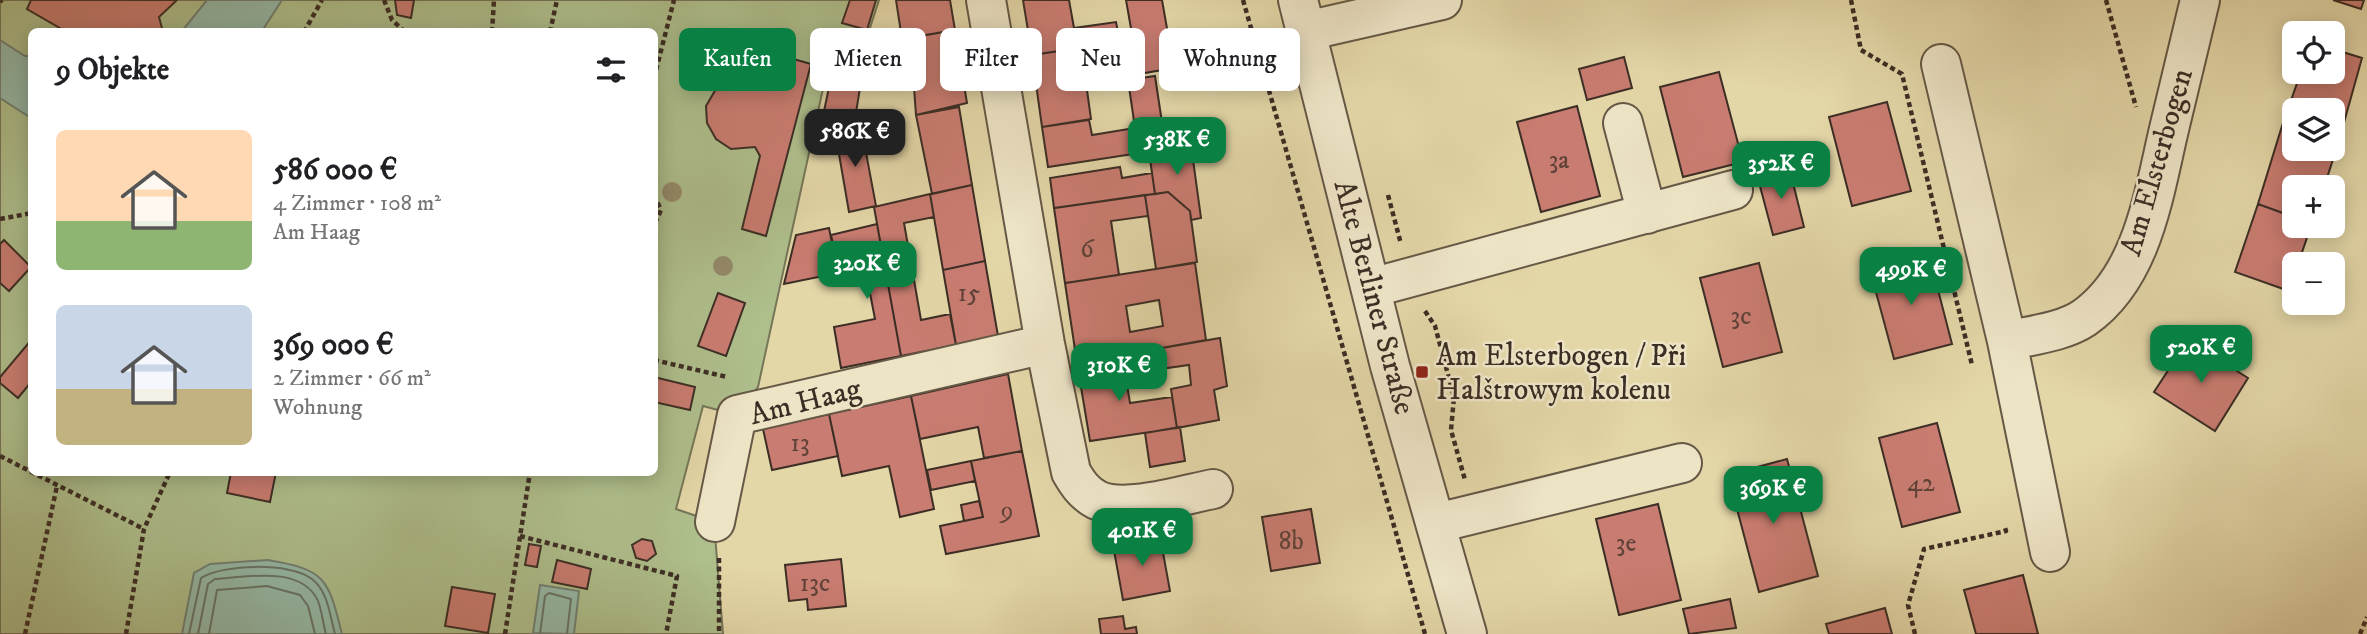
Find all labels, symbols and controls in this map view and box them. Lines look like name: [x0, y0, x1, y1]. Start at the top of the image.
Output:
map controls: [2282, 21, 2345, 315]
button: locate: [2282, 21, 2345, 84]
chip: Kaufen: [679, 28, 796, 91]
chip: Mieten: [810, 28, 926, 91]
chip: Filter: [940, 28, 1042, 91]
chip: Neu: [1056, 28, 1145, 91]
chip: Wohnung: [1159, 28, 1300, 91]
icon: filters: [592, 51, 630, 89]
text: 9 Objekte: [56, 52, 169, 89]
street label: Am Elsterbogen: [2113, 64, 2202, 260]
button: layers: [2282, 98, 2345, 161]
pin: 586K €: [798, 110, 912, 169]
text: 586K €: [820, 117, 890, 146]
pin: 538K €: [1120, 118, 1234, 177]
text: 538K €: [1144, 125, 1210, 154]
pin: 352K €: [1724, 142, 1838, 201]
house number: 3a: [1549, 144, 1569, 177]
text: 352K €: [1748, 149, 1814, 178]
text: 586 000 €: [273, 152, 397, 189]
icon: home: [112, 158, 196, 242]
button: +: [2282, 175, 2345, 238]
street label: Alte Berliner Straße: [1324, 176, 1423, 419]
text: 4 Zimmer · 108 m²: [273, 189, 441, 218]
text: Am Haag: [273, 218, 360, 247]
house number: 6: [1080, 233, 1095, 266]
pin: 320K €: [810, 242, 924, 301]
pin: 499K €: [1854, 247, 1968, 307]
text: 320K €: [834, 249, 900, 278]
button: −: [2282, 252, 2345, 315]
text: 499K €: [1876, 255, 1946, 284]
house number: 15: [958, 277, 980, 310]
house number: 3c: [1731, 300, 1751, 333]
pin: 520K €: [2144, 326, 2258, 385]
text: 369 000 €: [273, 327, 394, 364]
icon: home: [112, 333, 196, 417]
text: 520K €: [2166, 333, 2236, 362]
place label: Am Elsterbogen / Při Halštrowym kolenu: [1436, 338, 1686, 409]
pin: 310K €: [1062, 344, 1176, 403]
text: 310K €: [1087, 351, 1151, 380]
text: 2 Zimmer · 66 m²: [273, 364, 431, 393]
marker: Am Elsterbogen / Při Halštrowym kolenu: [1414, 364, 1430, 380]
street label: Am Haag: [746, 371, 865, 434]
text: Wohnung: [273, 393, 362, 422]
house number: 13: [790, 427, 810, 460]
pin: 369K €: [1716, 466, 1830, 526]
house number: 42: [1907, 467, 1935, 500]
text: 369K €: [1740, 474, 1806, 503]
house number: 9: [999, 494, 1013, 527]
pin: 401K €: [1085, 508, 1199, 568]
text: 401K €: [1108, 516, 1176, 545]
house number: 8b: [1278, 525, 1304, 558]
house number: 3e: [1616, 527, 1636, 560]
house number: 13c: [800, 567, 830, 600]

